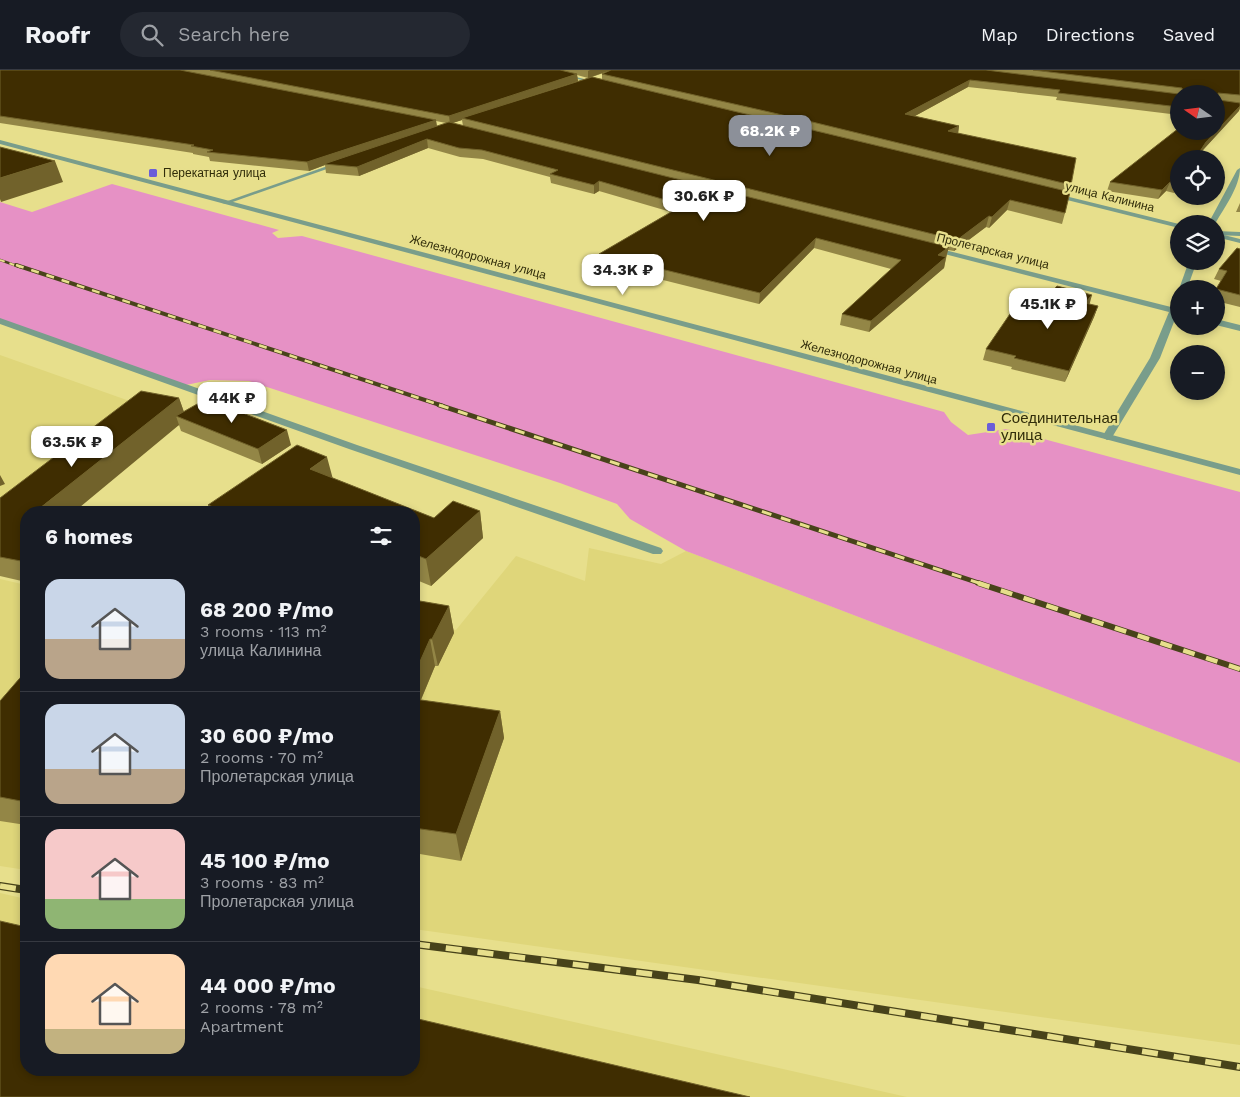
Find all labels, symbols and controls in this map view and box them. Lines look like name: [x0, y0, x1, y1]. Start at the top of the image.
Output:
search box: [120, 12, 470, 57]
text: Roofr: [25, 21, 90, 49]
icon: search: [138, 21, 166, 49]
text: Search here: [178, 23, 290, 46]
text: Map: [981, 24, 1018, 45]
text: Directions: [1046, 24, 1135, 45]
text: Saved: [1163, 24, 1215, 45]
north arrow: [1170, 85, 1225, 140]
map controls: [1170, 85, 1225, 400]
pin: 68.2K ₽: [724, 114, 816, 157]
text: 68.2K ₽: [740, 121, 800, 140]
button: locate: [1170, 150, 1225, 205]
place label: Перекатная улица: [163, 166, 266, 180]
marker: Перекатная улица: [147, 167, 159, 179]
street label: улица Калинина: [1064, 179, 1156, 215]
pin: 30.6K ₽: [658, 180, 750, 222]
text: 30.6K ₽: [674, 186, 734, 205]
button: layers: [1170, 215, 1225, 270]
street label: Пролетарская улица: [935, 230, 1051, 272]
street label: Железнодорожная улица: [408, 232, 548, 282]
pin: 34.3K ₽: [577, 254, 669, 296]
text: 34.3K ₽: [593, 260, 653, 279]
button: +: [1170, 280, 1225, 335]
pin: 45.1K ₽: [1002, 288, 1094, 330]
text: 45.1K ₽: [1020, 294, 1076, 313]
street label: Железнодорожная улица: [799, 337, 939, 387]
button: −: [1170, 345, 1225, 400]
pin: 44K ₽: [197, 382, 267, 424]
text: 44K ₽: [208, 388, 256, 407]
place label: Соединительная улица: [1001, 409, 1118, 444]
marker: Соединительная улица: [985, 421, 997, 433]
pin: 63.5K ₽: [26, 426, 118, 468]
text: 63.5K ₽: [42, 432, 102, 451]
icon: filters: [367, 522, 395, 550]
text: 6 homes: [45, 524, 133, 549]
text: 68 200 ₽/mo: [200, 597, 334, 622]
icon: home: [85, 599, 145, 659]
text: 3 rooms · 113 m²: [200, 622, 327, 641]
text: улица Калинина: [200, 641, 321, 660]
text: 30 600 ₽/mo: [200, 723, 334, 748]
icon: home: [85, 724, 145, 784]
text: 2 rooms · 70 m²: [200, 748, 323, 767]
text: Пролетарская улица: [200, 767, 354, 786]
text: 45 100 ₽/mo: [200, 848, 330, 873]
icon: home: [85, 849, 145, 909]
text: 3 rooms · 83 m²: [200, 873, 324, 892]
text: Пролетарская улица: [200, 892, 354, 911]
text: 44 000 ₽/mo: [200, 973, 336, 998]
icon: home: [85, 974, 145, 1034]
text: 2 rooms · 78 m²: [200, 998, 323, 1017]
text: Apartment: [200, 1017, 283, 1036]

